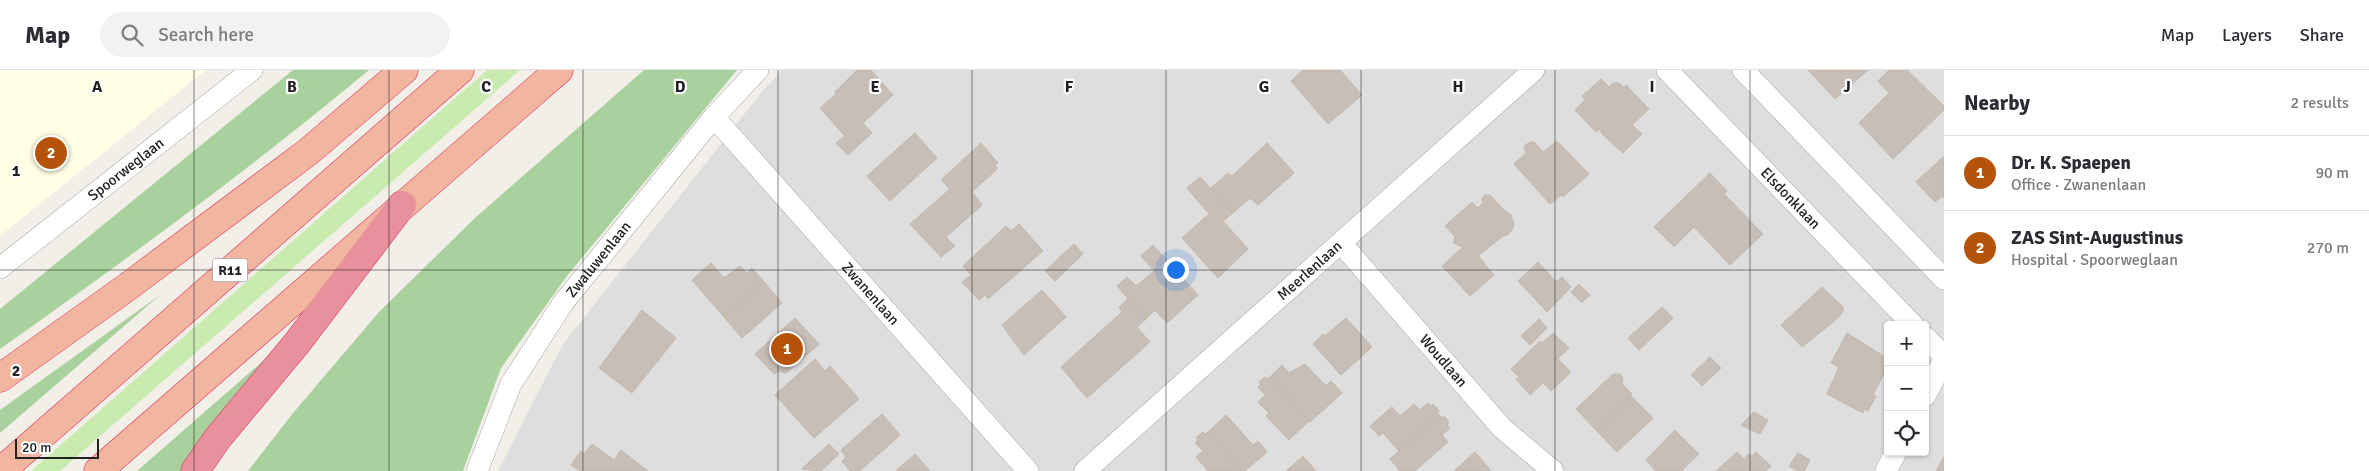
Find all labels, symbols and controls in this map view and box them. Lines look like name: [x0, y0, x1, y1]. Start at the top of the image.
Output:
search box: [100, 12, 450, 57]
text: Map: [25, 20, 70, 50]
icon: search: [118, 21, 146, 49]
text: Search here: [158, 23, 254, 47]
text: Map: [2161, 24, 2194, 46]
text: Layers: [2222, 24, 2272, 46]
text: Share: [2300, 24, 2344, 46]
text: A: [92, 77, 103, 97]
text: B: [287, 77, 297, 97]
text: C: [481, 77, 491, 97]
text: D: [675, 77, 686, 97]
text: E: [870, 77, 880, 97]
text: F: [1065, 77, 1074, 97]
text: G: [1259, 77, 1269, 97]
text: H: [1453, 77, 1463, 97]
text: I: [1649, 77, 1655, 97]
text: J: [1843, 77, 1851, 97]
text: Nearby: [1964, 90, 2030, 116]
text: 2 results: [2290, 93, 2349, 113]
pin: 2: [35, 134, 67, 172]
street label: Spoorweglaan: [84, 134, 167, 205]
text: Dr. K. Spaepen: [2011, 151, 2131, 175]
text: 1: [12, 161, 21, 181]
text: 1: [1976, 163, 1984, 183]
text: 90 m: [2315, 163, 2349, 183]
street label: Elsdonklaan: [1757, 164, 1824, 233]
text: Office · Zwanenlaan: [2011, 175, 2146, 195]
street label: Zwaluwenlaan: [562, 218, 635, 301]
text: ZAS Sint-Augustinus: [2011, 226, 2183, 250]
street label: Meerlenlaan: [1273, 237, 1346, 304]
text: 2: [1976, 238, 1984, 258]
text: 270 m: [2307, 238, 2349, 258]
text: Hospital · Spoorweglaan: [2011, 250, 2178, 270]
your location: [1163, 257, 1189, 283]
road number: R11: [212, 258, 248, 282]
street label: Zwanenlaan: [838, 258, 903, 329]
map controls: [1884, 321, 1929, 456]
button: +: [1884, 321, 1929, 366]
pin: 1: [771, 330, 803, 368]
street label: Woudlaan: [1416, 331, 1471, 391]
text: 2: [12, 361, 20, 381]
button: −: [1884, 366, 1929, 411]
button: locate: [1884, 411, 1929, 456]
scale bar: [15, 436, 99, 459]
text: 20 m: [22, 439, 51, 456]

